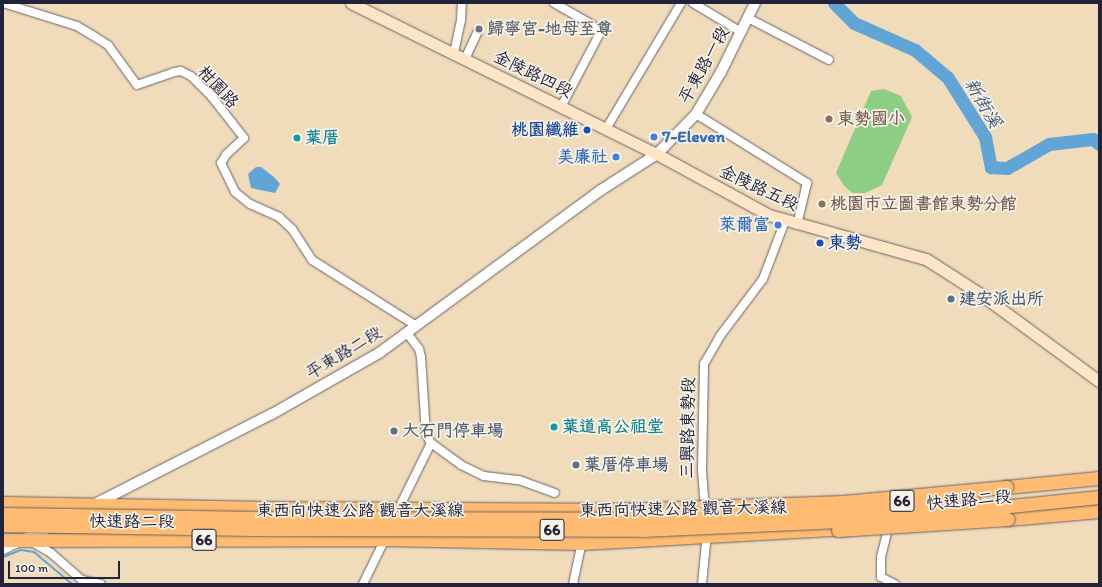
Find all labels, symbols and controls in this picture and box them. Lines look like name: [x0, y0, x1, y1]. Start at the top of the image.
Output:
place label: 歸寧宮-地母至尊: [487, 19, 613, 39]
street label: 平東路一段: [674, 23, 734, 107]
marker: 歸寧宮-地母至尊: [474, 24, 484, 34]
street label: 金陵路四段: [490, 46, 576, 102]
street label: 柑園路: [193, 61, 243, 113]
water label: 新街溪: [960, 74, 1006, 132]
place label: 東勢國小: [837, 109, 905, 129]
marker: 東勢國小: [824, 114, 834, 124]
place label: 桃園纖維: [511, 120, 579, 140]
marker: 桃園纖維: [582, 125, 592, 135]
place label: 7-Eleven: [662, 127, 725, 147]
place label: 葉厝: [305, 128, 339, 148]
marker: 7-Eleven: [649, 132, 659, 142]
marker: 葉厝: [292, 133, 302, 143]
place label: 美廉社: [557, 147, 608, 167]
marker: 美廉社: [611, 152, 621, 162]
street label: 金陵路五段: [716, 161, 802, 215]
place label: 桃園市立圖書館東勢分館: [830, 194, 1017, 214]
marker: 桃園市立圖書館東勢分館: [817, 199, 827, 209]
place label: 萊爾富: [719, 215, 770, 235]
marker: 萊爾富: [773, 220, 783, 230]
place label: 東勢: [828, 233, 862, 253]
marker: 東勢: [815, 238, 825, 248]
place label: 建安派出所: [959, 289, 1044, 309]
marker: 建安派出所: [946, 294, 956, 304]
street label: 平東路二段: [302, 322, 386, 384]
street label: 三興路東勢段: [677, 377, 699, 479]
place label: 葉道高公祖堂: [562, 417, 664, 437]
place label: 大石門停車場: [402, 421, 504, 441]
marker: 葉道高公祖堂: [549, 422, 559, 432]
marker: 大石門停車場: [389, 426, 399, 436]
place label: 葉厝停車場: [584, 455, 669, 475]
marker: 葉厝停車場: [571, 460, 581, 470]
street label: 快速路二段: [926, 486, 1012, 514]
road number: 66: [889, 487, 915, 515]
street label: 東西向快速公路 觀音大溪線: [579, 497, 787, 521]
street label: 東西向快速公路 觀音大溪線: [256, 501, 464, 521]
street label: 快速路二段: [90, 512, 174, 532]
road number: 66: [539, 516, 565, 544]
road number: 66: [191, 526, 217, 554]
scale bar: [10, 553, 122, 579]
text: 100 m: [15, 561, 48, 575]

